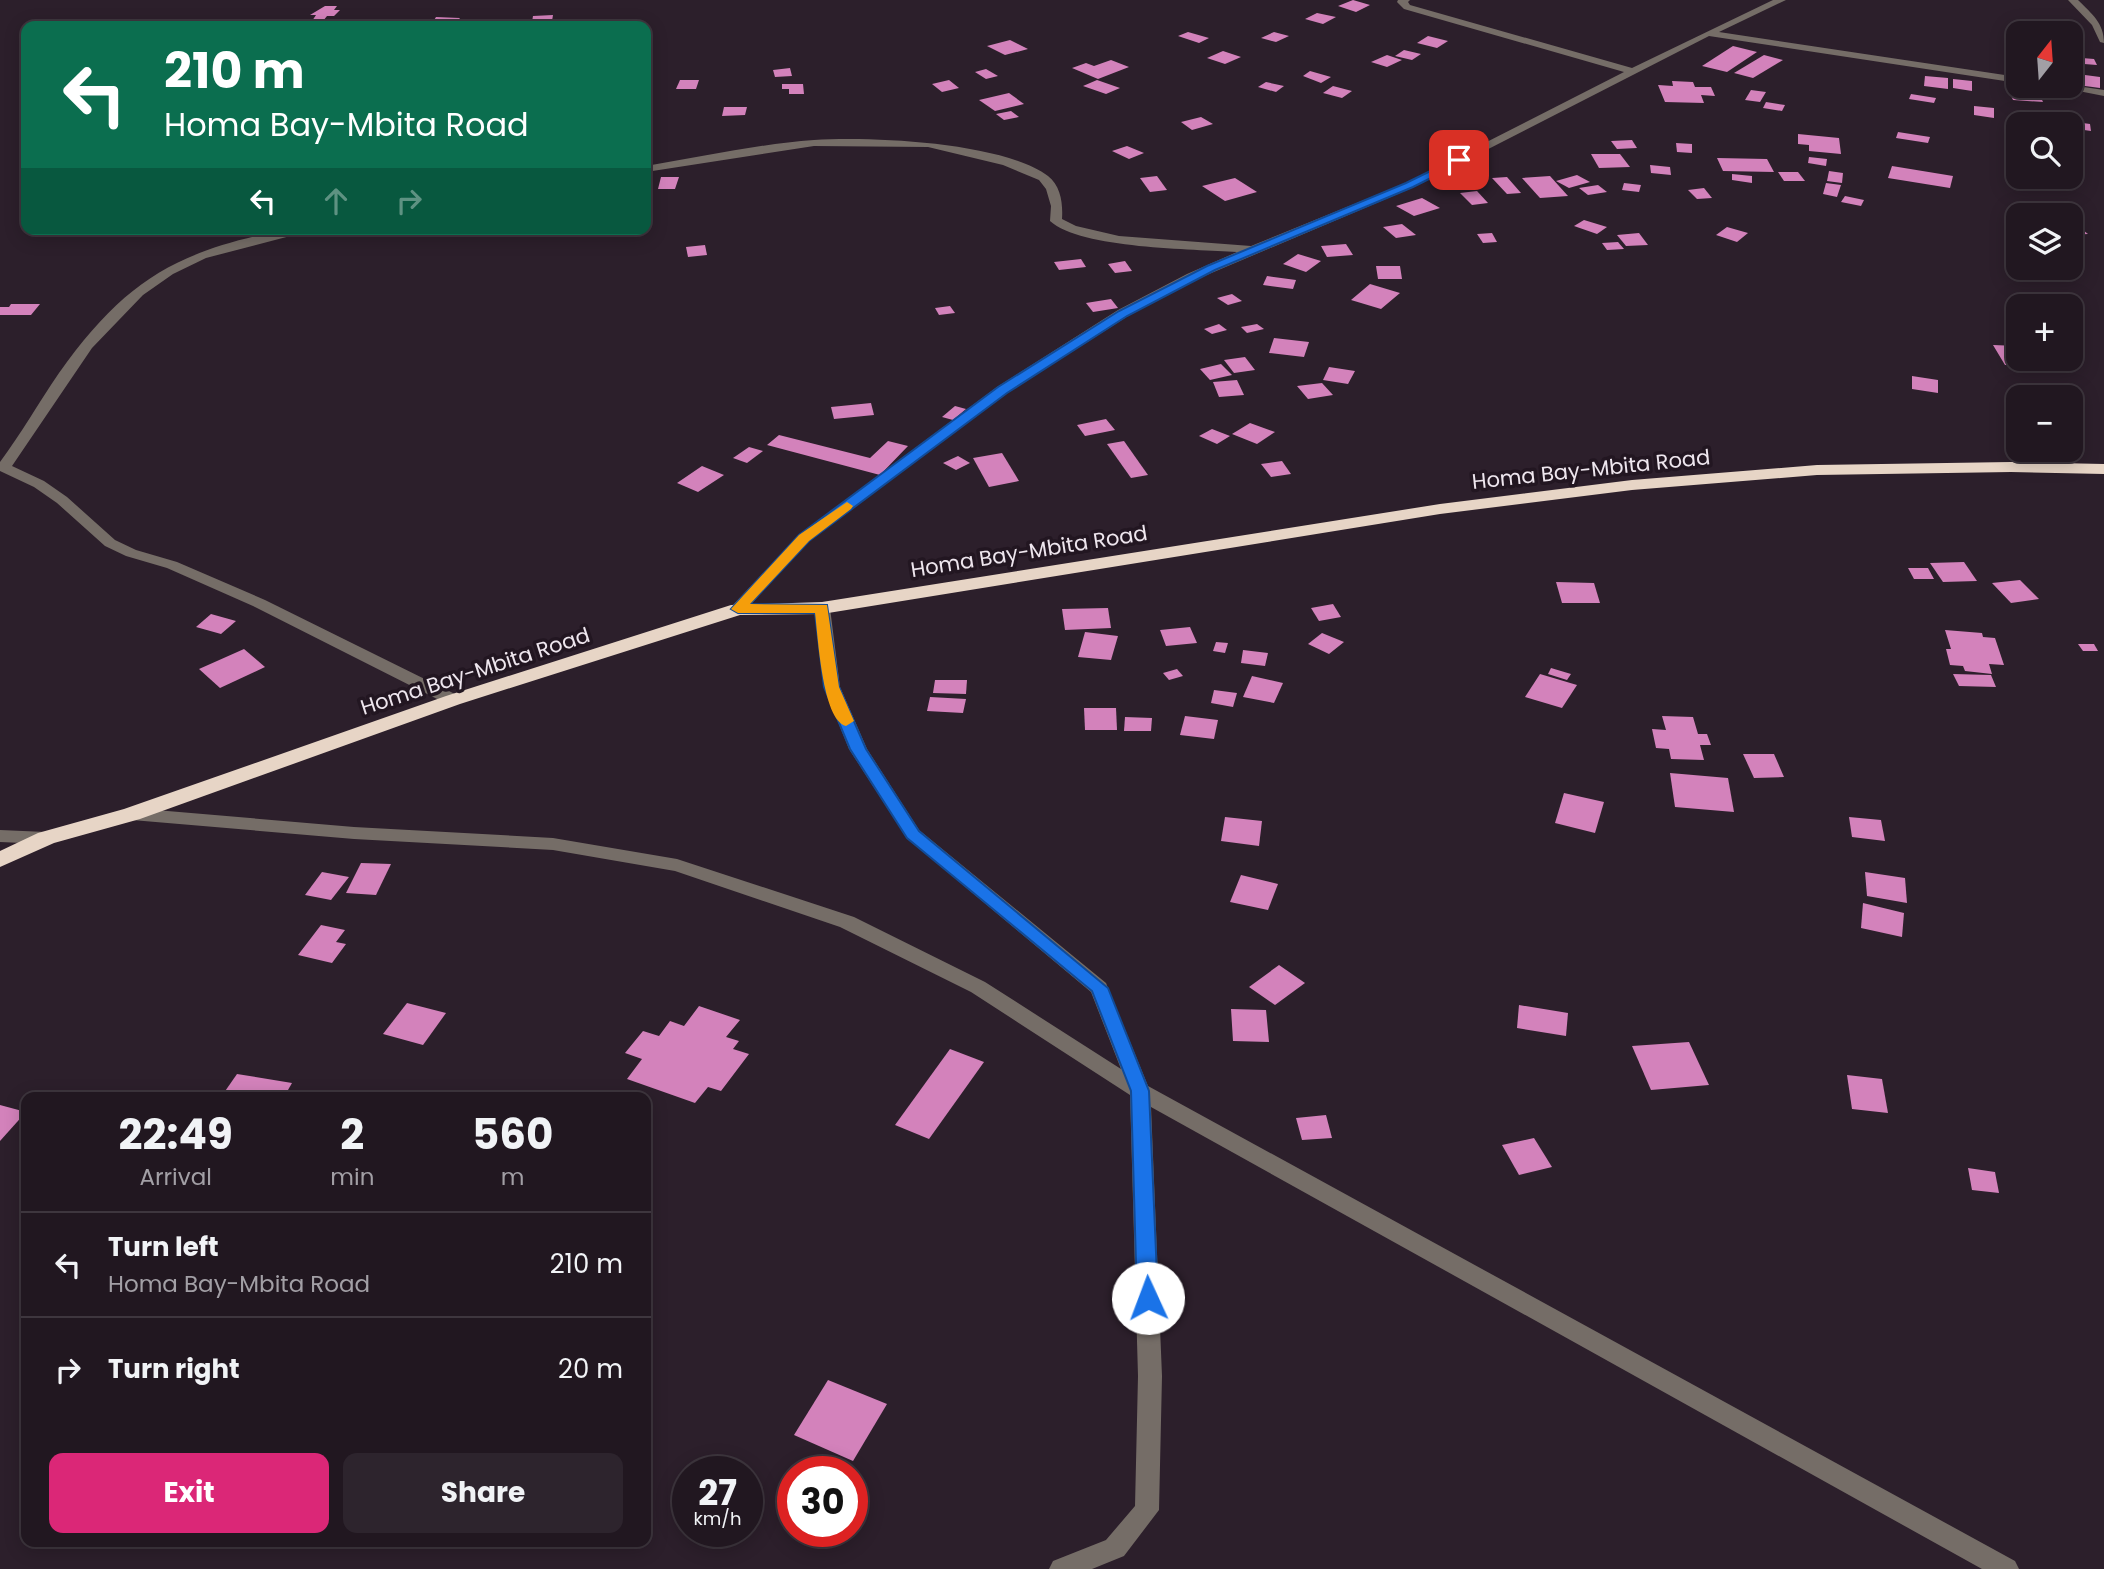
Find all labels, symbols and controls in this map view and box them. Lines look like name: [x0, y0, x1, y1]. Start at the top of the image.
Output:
north arrow: [2006, 21, 2082, 98]
map controls: [2006, 21, 2083, 462]
text: 210 m: [164, 37, 305, 105]
icon: left: [49, 49, 140, 140]
text: Homa Bay-Mbita Road: [164, 102, 529, 147]
button: search: [2006, 112, 2083, 189]
pin: [1429, 130, 1489, 190]
icon: arrive: [1440, 141, 1478, 179]
icon: left: [244, 182, 282, 220]
icon: ahead: [317, 182, 355, 220]
icon: right: [390, 182, 428, 220]
button: layers: [2006, 203, 2083, 280]
button: +: [2006, 294, 2083, 371]
button: −: [2006, 385, 2083, 462]
street label: Homa Bay-Mbita Road: [1470, 442, 1712, 496]
street label: Homa Bay-Mbita Road: [909, 518, 1149, 584]
street label: Homa Bay-Mbita Road: [357, 620, 593, 722]
text: 22:49: [119, 1105, 233, 1164]
text: 2: [340, 1105, 364, 1164]
text: 560: [472, 1105, 553, 1164]
text: Arrival: [139, 1161, 212, 1193]
text: min: [330, 1161, 374, 1193]
text: m: [501, 1161, 525, 1193]
text: Turn left: [108, 1229, 219, 1265]
icon: left: [49, 1246, 87, 1284]
text: 210 m: [550, 1246, 623, 1282]
position arrow: [1111, 1261, 1185, 1335]
text: Homa Bay-Mbita Road: [108, 1268, 370, 1300]
icon: right: [49, 1351, 87, 1389]
text: Turn right: [108, 1351, 240, 1387]
text: 20 m: [558, 1351, 623, 1387]
button: Exit: [49, 1453, 329, 1533]
button: Share: [343, 1453, 623, 1533]
speed limit sign: 30: [777, 1456, 868, 1547]
text: 27: [698, 1468, 737, 1517]
text: km/h: [694, 1506, 741, 1531]

